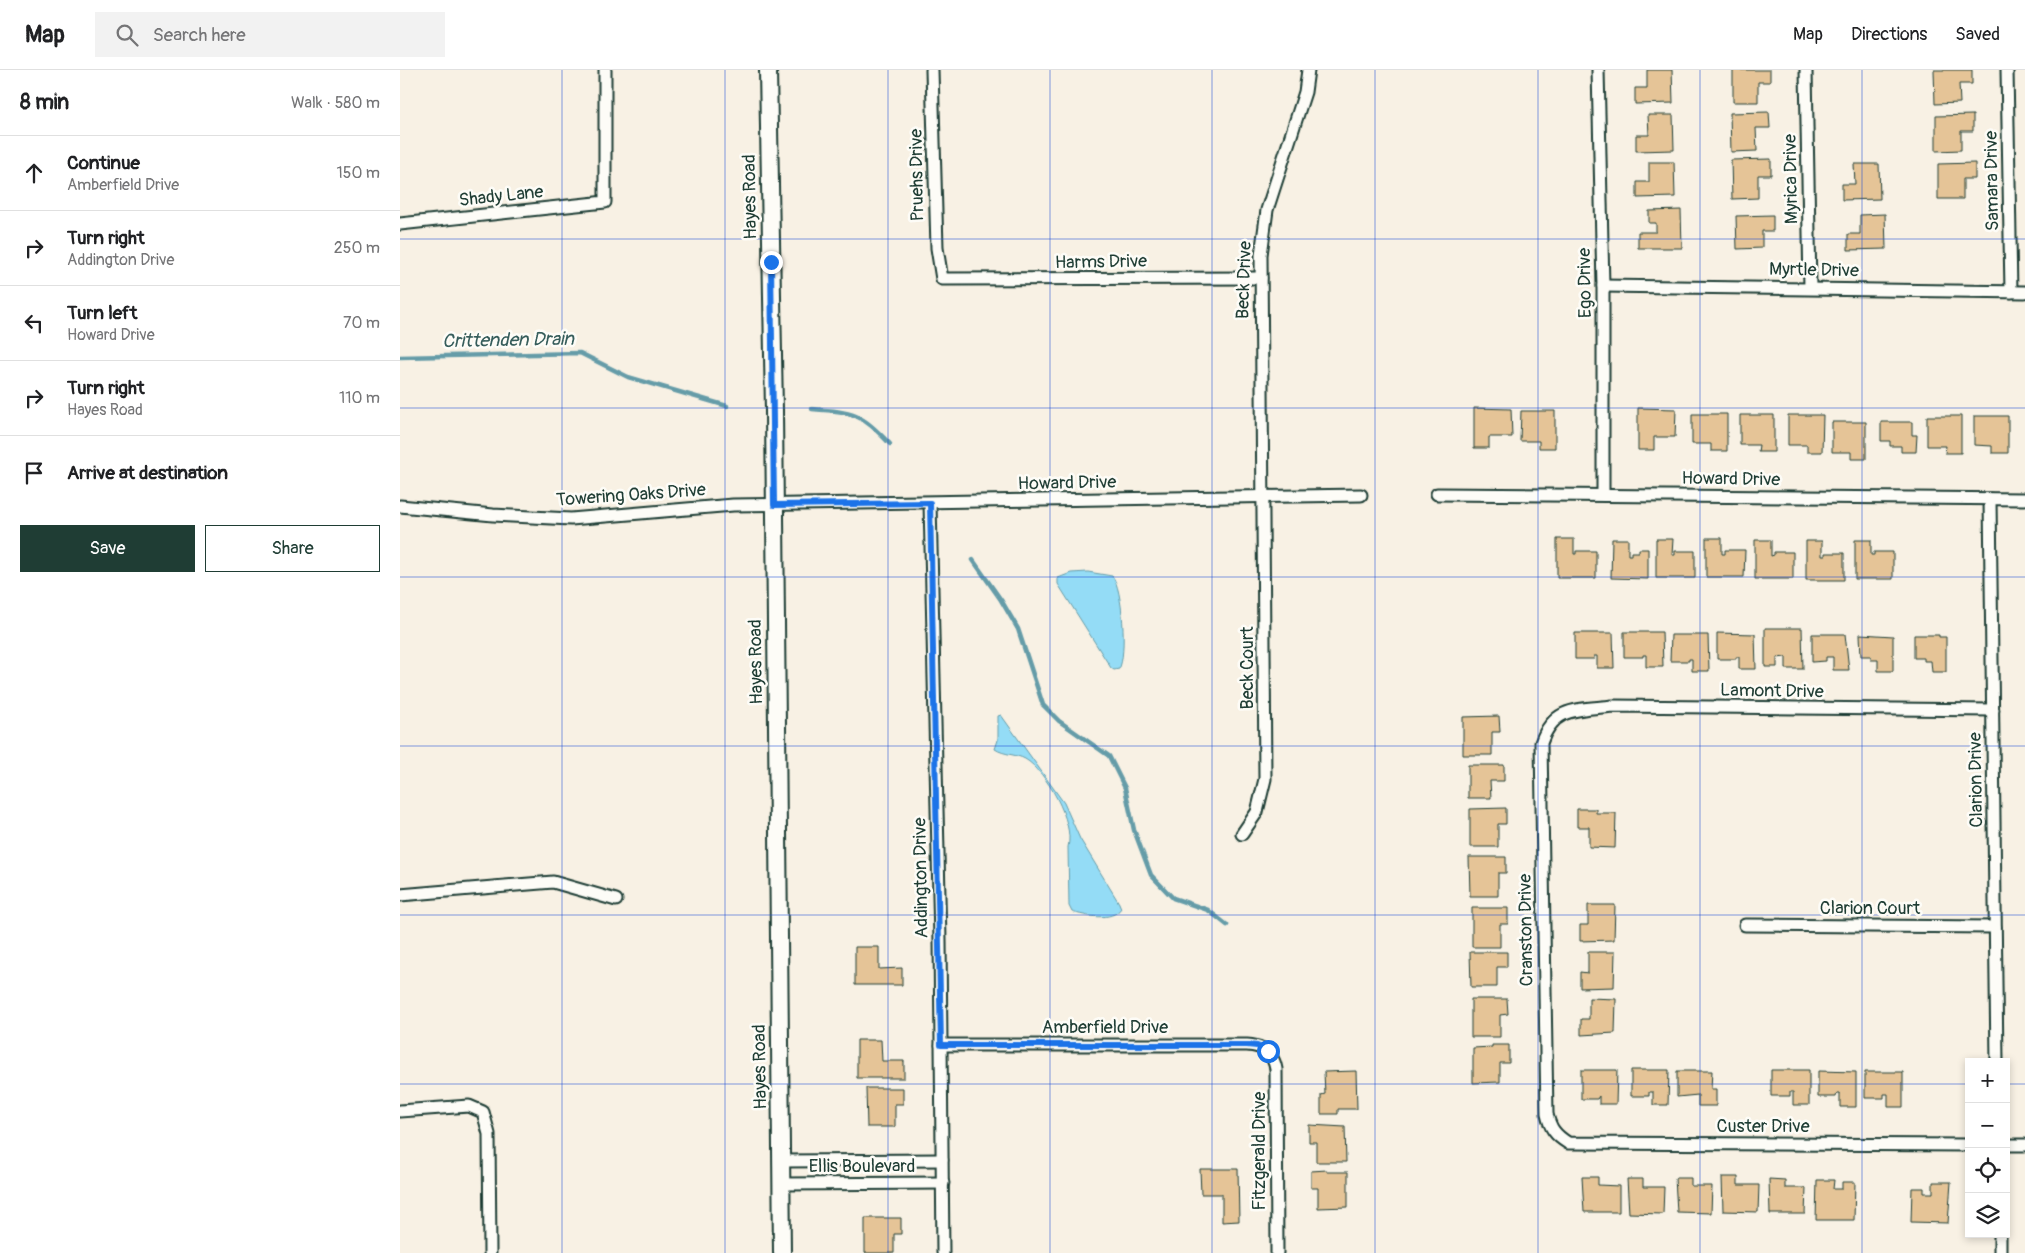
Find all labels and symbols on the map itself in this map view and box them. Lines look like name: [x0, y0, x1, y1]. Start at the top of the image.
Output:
street label: Pruehs Drive: [905, 128, 929, 222]
street label: Samara Drive: [1980, 131, 2004, 231]
street label: Myrica Drive: [1779, 134, 1803, 224]
street label: Hayes Road: [738, 154, 762, 240]
street label: Shady Lane: [458, 180, 544, 212]
street label: Beck Drive: [1231, 240, 1257, 319]
street label: Ego Drive: [1573, 247, 1597, 318]
street label: Harms Drive: [1055, 250, 1147, 274]
route end: [760, 251, 783, 274]
street label: Myrtle Drive: [1769, 258, 1859, 282]
water label: Crittenden Drain: [442, 327, 575, 353]
street label: Howard Drive: [1681, 467, 1781, 491]
street label: Howard Drive: [1017, 471, 1117, 495]
street label: Towering Oaks Drive: [555, 478, 707, 512]
street label: Hayes Road: [744, 619, 768, 705]
street label: Beck Court: [1236, 626, 1259, 710]
street label: Lamont Drive: [1720, 679, 1824, 703]
street label: Clarion Drive: [1964, 732, 1988, 828]
street label: Addington Drive: [908, 817, 934, 939]
street label: Cranston Drive: [1514, 873, 1538, 986]
street label: Clarion Court: [1820, 897, 1921, 920]
street label: Amberfield Drive: [1042, 1016, 1168, 1039]
street label: Hayes Road: [748, 1024, 772, 1110]
route start: [1257, 1040, 1280, 1063]
street label: Fitzgerald Drive: [1248, 1091, 1271, 1210]
street label: Custer Drive: [1716, 1115, 1810, 1138]
street label: Ellis Boulevard: [809, 1155, 915, 1178]

